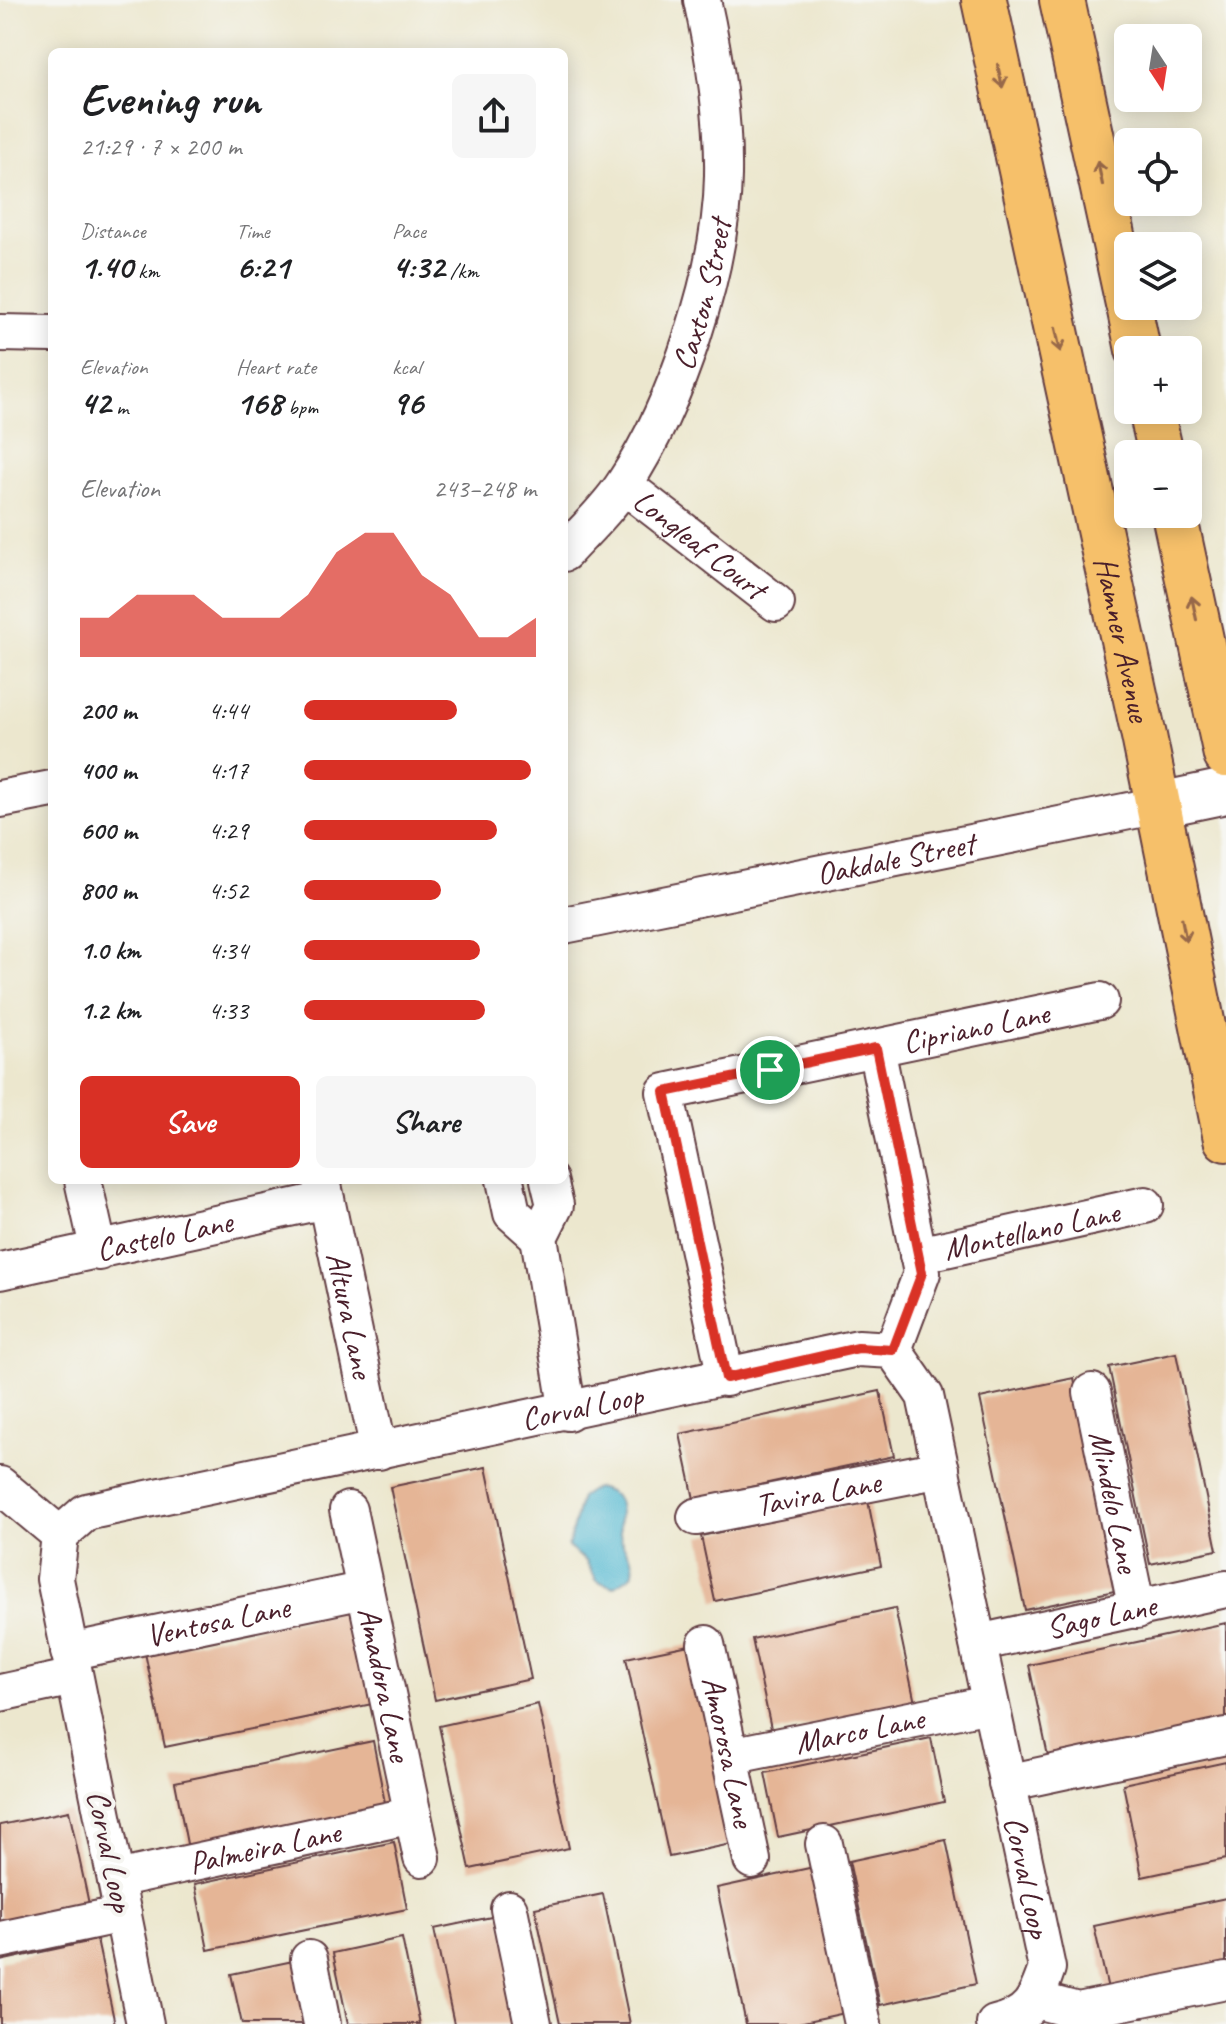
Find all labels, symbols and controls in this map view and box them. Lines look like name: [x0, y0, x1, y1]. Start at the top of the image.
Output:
north arrow: [1114, 24, 1202, 112]
map controls: [1114, 24, 1202, 528]
one-way arrow: [993, 63, 1008, 89]
text: Evening run: [80, 72, 260, 127]
button: share: [452, 74, 536, 158]
button: locate: [1114, 128, 1202, 216]
text: 21:29 · 7 × 200 m: [80, 130, 241, 163]
one-way arrow: [1092, 160, 1107, 186]
street label: Caxton Street: [662, 212, 741, 375]
text: Distance: [80, 217, 146, 245]
text: Time: [236, 217, 270, 245]
text: Pace: [392, 217, 426, 245]
button: layers: [1114, 232, 1202, 320]
text: 1.40: [80, 245, 133, 288]
text: 6:21: [236, 245, 289, 288]
text: 4:32: [392, 245, 445, 288]
text: km: [133, 257, 159, 285]
text: /km: [445, 257, 479, 285]
one-way arrow: [1051, 326, 1066, 352]
button: +: [1114, 336, 1202, 424]
text: Elevation: [80, 353, 148, 381]
text: Heart rate: [236, 353, 316, 381]
text: kcal: [392, 353, 421, 381]
text: 42: [80, 381, 111, 424]
text: 168: [236, 381, 283, 424]
text: 96: [392, 381, 423, 424]
text: m: [111, 393, 128, 421]
text: bpm: [283, 393, 318, 421]
button: −: [1114, 440, 1202, 528]
text: Elevation: [80, 472, 160, 505]
text: 243–248 m: [433, 472, 536, 505]
street label: Longleaf Court: [625, 480, 778, 611]
street label: Hamner Avenue: [1085, 553, 1161, 728]
one-way arrow: [1186, 596, 1201, 622]
text: 200 m: [80, 694, 136, 727]
text: 4:44: [208, 694, 248, 727]
text: 400 m: [80, 754, 136, 787]
text: 4:17: [208, 754, 248, 787]
text: 600 m: [80, 814, 137, 847]
text: 4:29: [208, 814, 248, 847]
street label: Oakdale Street: [813, 821, 982, 894]
text: 800 m: [80, 874, 136, 907]
text: 4:52: [208, 874, 248, 907]
one-way arrow: [1177, 916, 1192, 942]
text: 1.0 km: [80, 934, 140, 967]
text: 4:34: [208, 934, 248, 967]
street label: Cipriano Lane: [899, 991, 1055, 1062]
text: 1.2 km: [80, 994, 140, 1027]
text: 4:33: [208, 994, 248, 1027]
pin: [736, 1036, 804, 1104]
icon: arrive: [748, 1048, 792, 1092]
button: Save: [80, 1076, 300, 1168]
button: Share: [316, 1076, 536, 1168]
street label: Montellano Lane: [940, 1190, 1125, 1269]
street label: Castelo Lane: [92, 1200, 238, 1270]
street label: Altura Lane: [317, 1248, 384, 1384]
street label: Corval Loop: [518, 1373, 648, 1439]
street label: Mindelo Lane: [1080, 1427, 1150, 1579]
street label: Tavira Lane: [752, 1460, 886, 1525]
street label: Sago Lane: [1042, 1584, 1162, 1648]
street label: Ventosa Lane: [142, 1585, 296, 1656]
street label: Amadora Lane: [349, 1603, 422, 1768]
street label: Amorosa Lane: [693, 1672, 765, 1833]
street label: Marco Lane: [791, 1697, 930, 1763]
street label: Corval Loop: [77, 1787, 143, 1917]
street label: Palmeira Lane: [185, 1810, 346, 1883]
street label: Corval Loop: [995, 1813, 1061, 1943]

